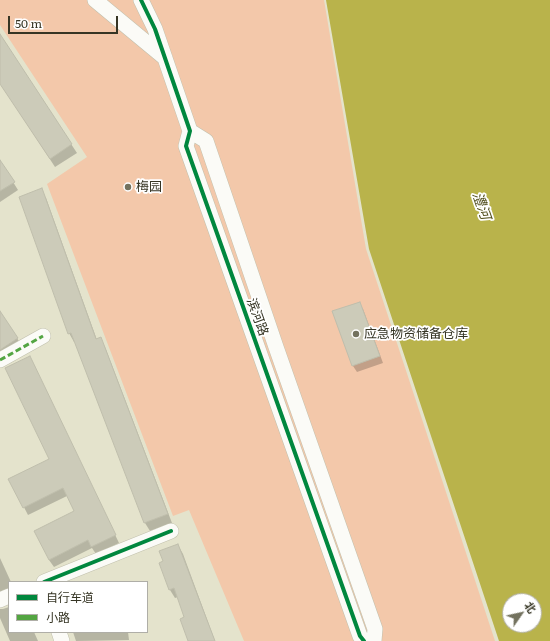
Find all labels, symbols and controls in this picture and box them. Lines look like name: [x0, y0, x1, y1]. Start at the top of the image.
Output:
scale bar: [10, 8, 120, 34]
text: 50 m: [15, 14, 42, 32]
place label: 梅园: [136, 179, 162, 195]
marker: 梅园: [123, 182, 133, 192]
water label: 澧河: [468, 190, 494, 222]
street label: 滨河路: [243, 296, 271, 338]
place label: 应急物资储备仓库: [364, 326, 468, 342]
marker: 应急物资储备仓库: [351, 329, 361, 339]
legend: [8, 581, 148, 633]
text: 自行车道: [46, 588, 94, 606]
north arrow: [502, 593, 542, 633]
text: 北: [521, 598, 541, 616]
text: 小路: [46, 608, 70, 626]

